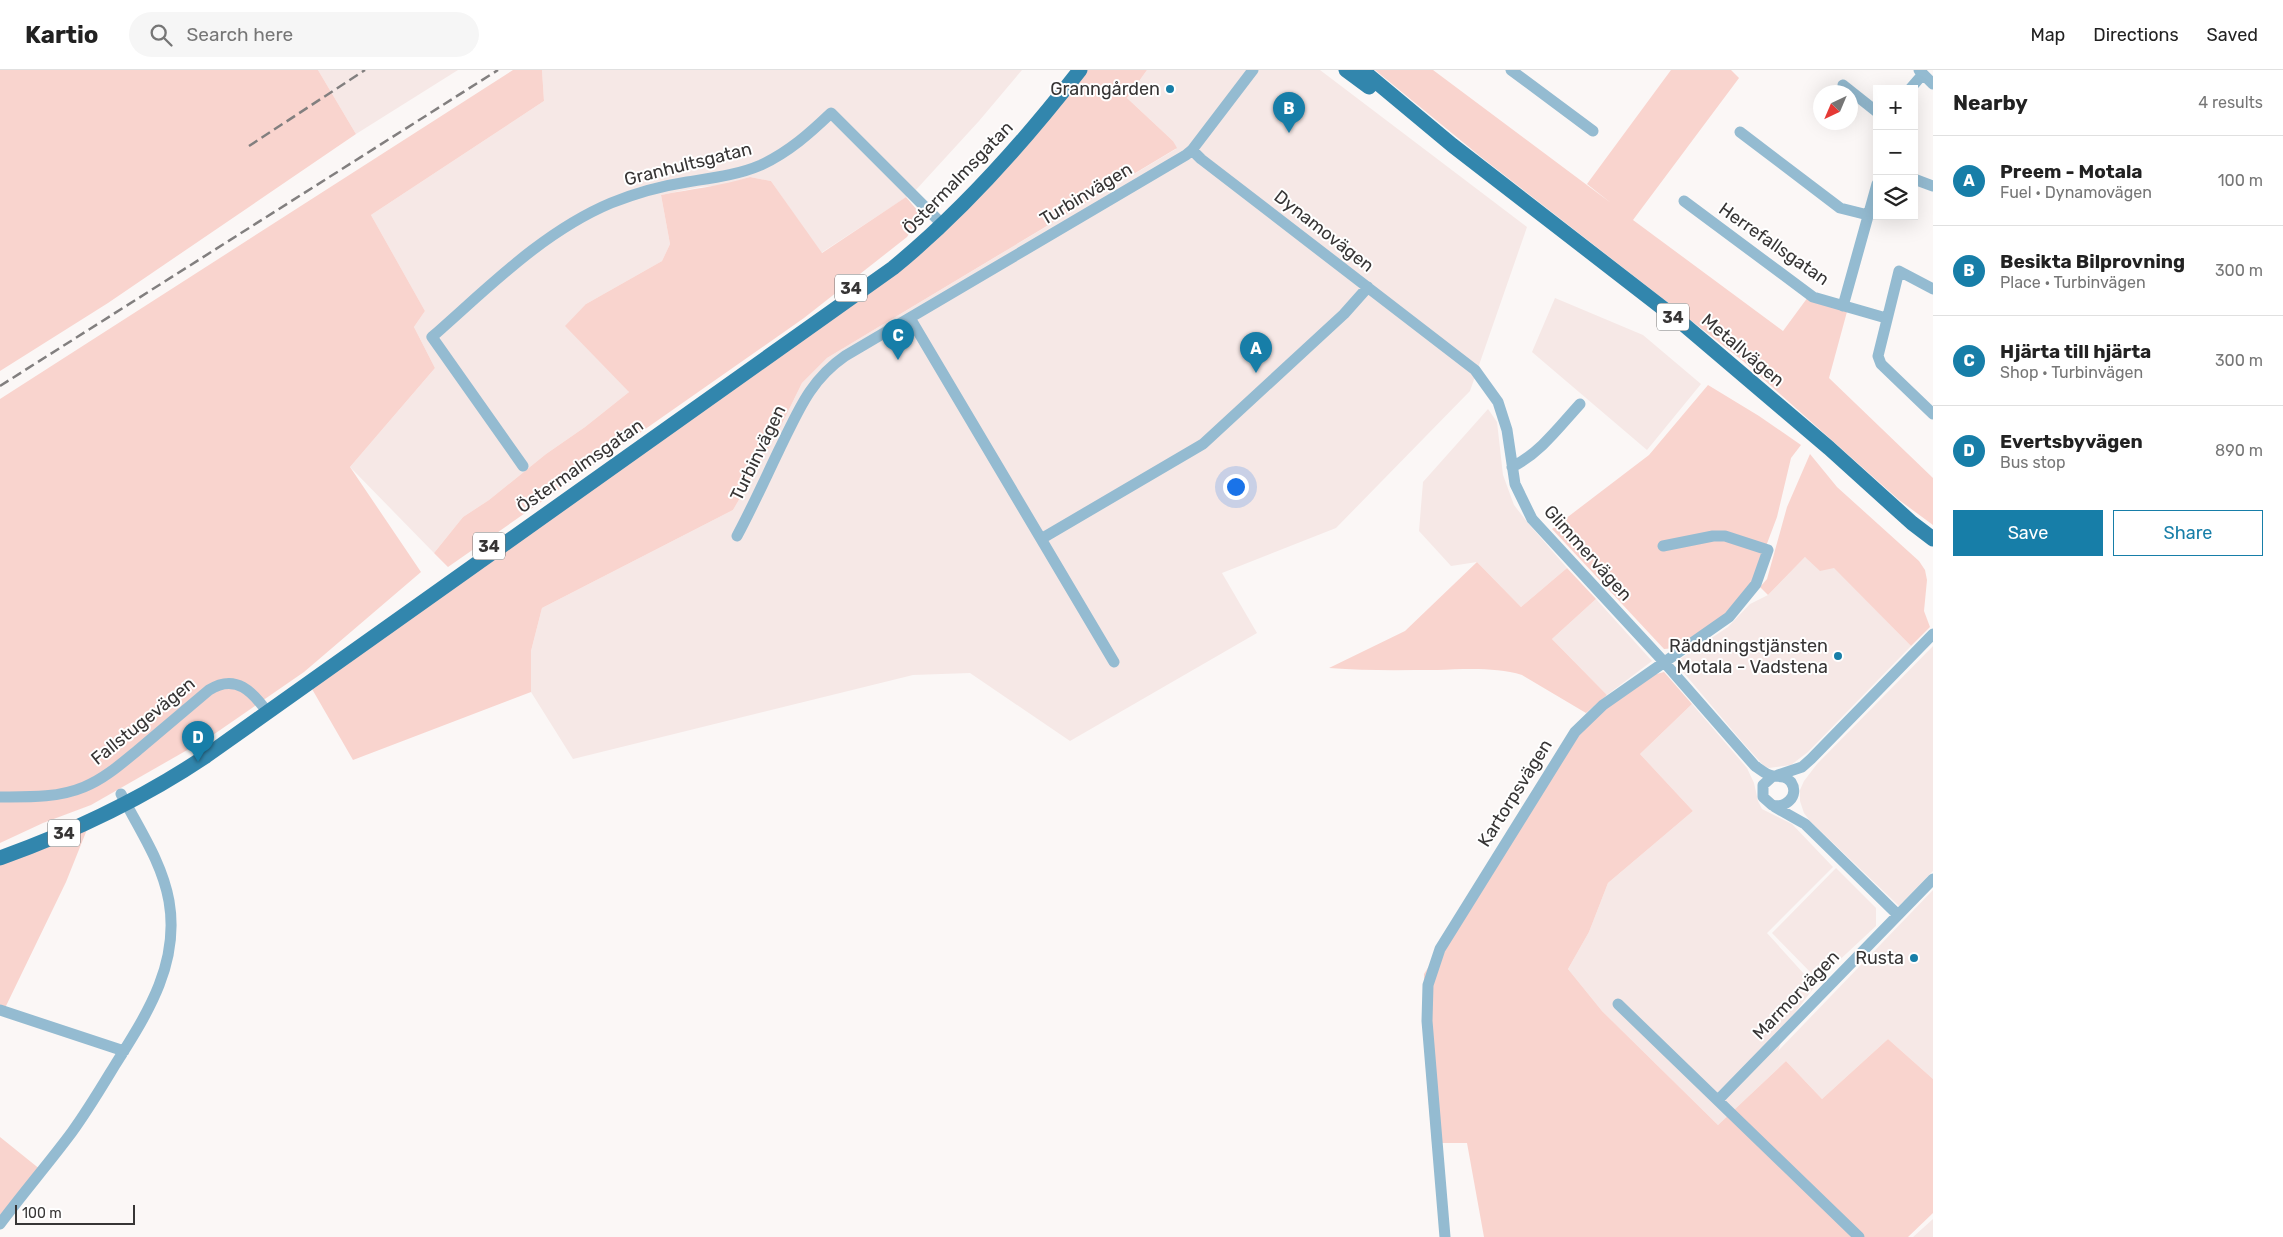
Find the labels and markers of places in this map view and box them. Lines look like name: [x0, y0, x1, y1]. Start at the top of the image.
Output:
place label: Granngården: [1050, 78, 1160, 100]
marker: Granngården: [1164, 83, 1176, 95]
pin: B: [1273, 92, 1305, 133]
pin: C: [882, 319, 914, 360]
pin: A: [1240, 332, 1272, 373]
place label: Räddningstjänsten Motala - Vadstena: [1669, 635, 1828, 678]
marker: Räddningstjänsten Motala - Vadstena: [1832, 650, 1844, 662]
pin: D: [182, 721, 214, 762]
place label: Rusta: [1855, 947, 1904, 969]
marker: Rusta: [1908, 952, 1920, 964]

